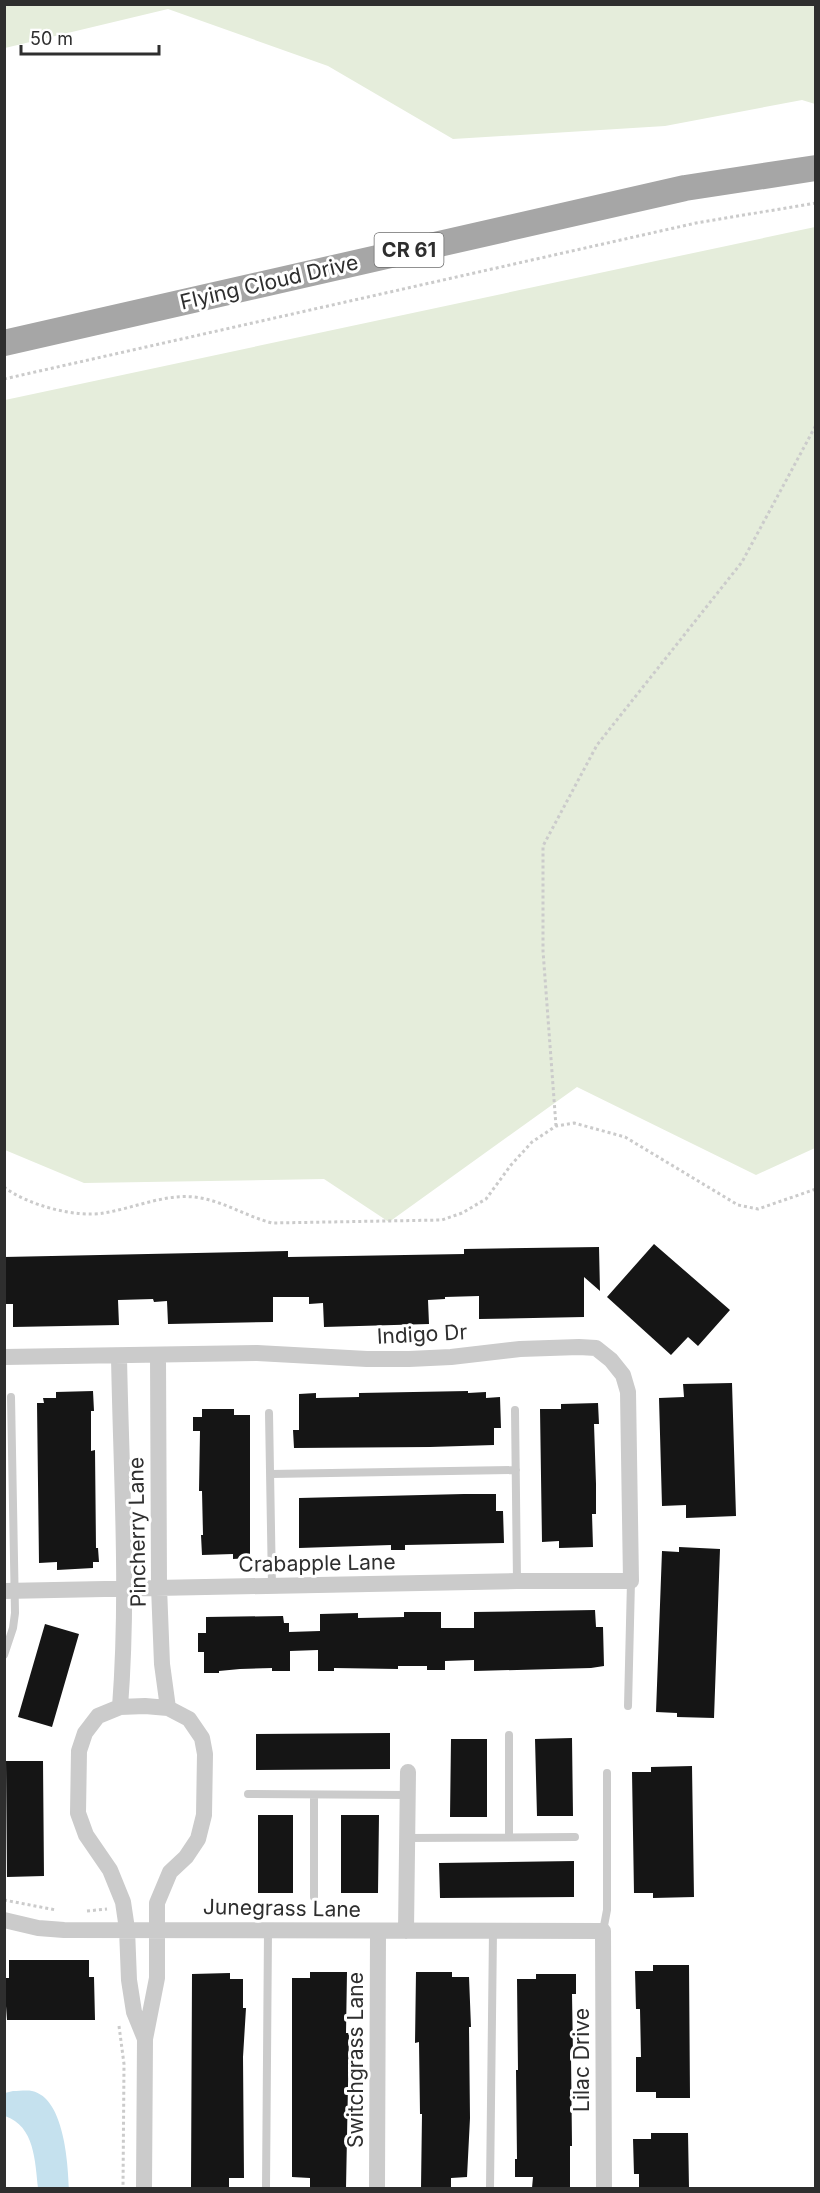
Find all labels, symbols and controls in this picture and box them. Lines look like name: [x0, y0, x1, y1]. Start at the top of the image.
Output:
scale bar: [21, 18, 159, 56]
text: 50 m: [30, 28, 73, 49]
road number: CR 61: [374, 233, 444, 267]
street label: Flying Cloud Drive: [178, 249, 360, 315]
street label: Indigo Dr: [376, 1319, 468, 1349]
street label: Pincherry Lane: [123, 1457, 151, 1607]
street label: Crabapple Lane: [238, 1549, 396, 1577]
street label: Junegrass Lane: [203, 1894, 361, 1922]
street label: Switchgrass Lane: [343, 1972, 368, 2148]
street label: Lilac Drive: [569, 2008, 594, 2112]

